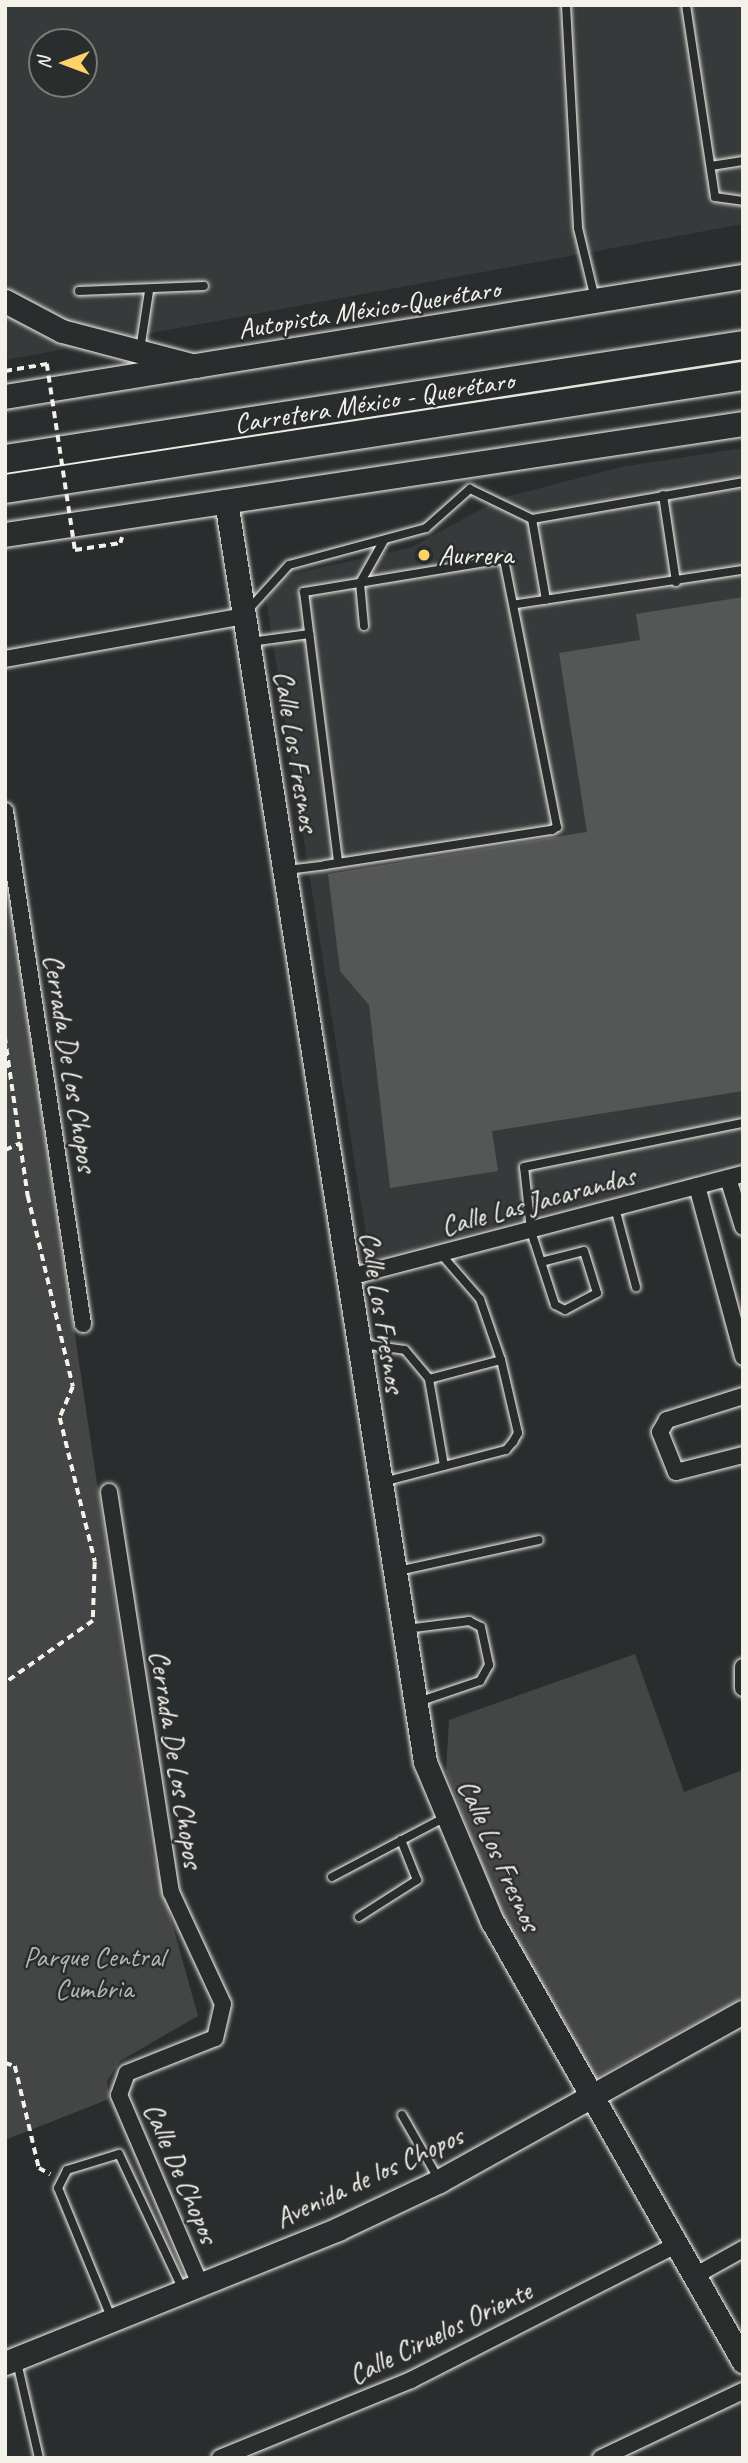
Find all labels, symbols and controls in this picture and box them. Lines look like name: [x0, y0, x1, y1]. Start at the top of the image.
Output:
north arrow: [28, 28, 98, 98]
text: N: [32, 57, 56, 69]
street label: Autopista México-Querétaro: [236, 272, 502, 346]
street label: Carretera México - Querétaro: [232, 363, 516, 441]
place label: Aurrera: [438, 538, 513, 572]
marker: Aurrera: [416, 547, 432, 563]
street label: Calle Los Fresnos: [267, 668, 325, 834]
street label: Cerrada De Los Chopos: [36, 952, 104, 1174]
street label: Calle Las Jacarandas: [437, 1159, 639, 1243]
street label: Calle Los Fresnos: [353, 1229, 411, 1395]
street label: Cerrada De Los Chopos: [142, 1648, 210, 1870]
street label: Calle Los Fresnos: [451, 1774, 547, 1936]
park label: Parque Central Cumbria: [23, 1940, 165, 2006]
street label: Calle De Chopos: [136, 2098, 226, 2248]
street label: Avenida de los Chopos: [270, 2119, 468, 2235]
street label: Calle Ciruelos Oriente: [343, 2274, 537, 2392]

